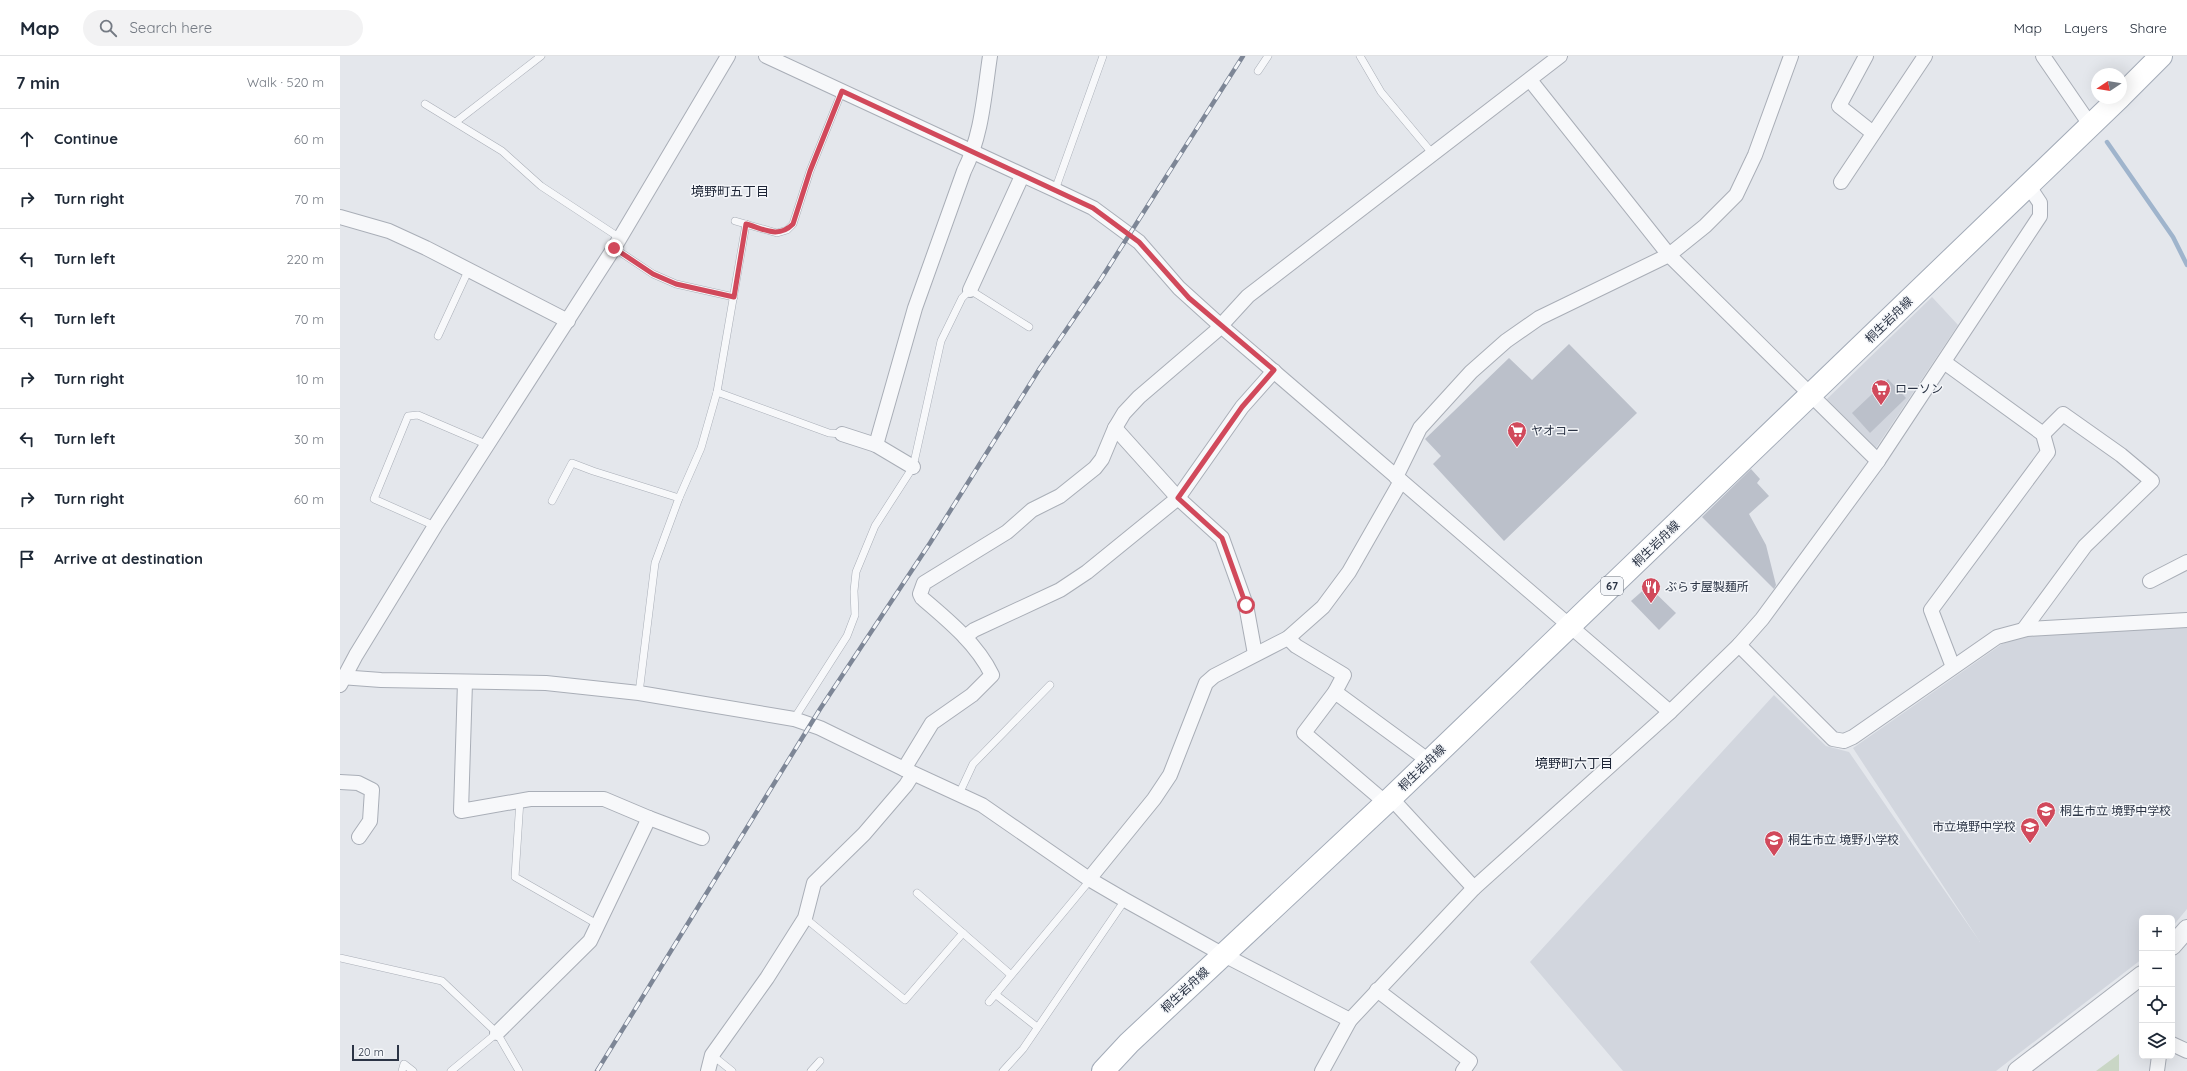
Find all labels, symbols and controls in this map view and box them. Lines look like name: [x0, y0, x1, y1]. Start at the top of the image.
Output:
search box: [83, 10, 363, 46]
text: Map: [20, 16, 59, 40]
icon: search: [97, 17, 119, 39]
text: Search here: [129, 18, 212, 37]
text: Map: [2013, 19, 2042, 37]
text: Layers: [2064, 19, 2108, 37]
text: Share: [2130, 19, 2167, 37]
north arrow: [2091, 68, 2127, 104]
text: 7 min: [16, 72, 60, 93]
text: Walk · 520 m: [247, 74, 324, 90]
icon: ahead: [16, 128, 38, 150]
text: Continue: [54, 129, 118, 148]
text: 60 m: [294, 131, 324, 147]
district label: 境野町五丁目: [691, 183, 769, 199]
icon: right: [16, 188, 38, 210]
text: Turn right: [54, 189, 125, 208]
text: 70 m: [294, 191, 324, 207]
route end: [605, 239, 623, 257]
icon: left: [16, 248, 38, 270]
text: Turn left: [54, 249, 116, 268]
text: 220 m: [286, 251, 324, 267]
street label: 桐生岩舟線: [1862, 293, 1915, 346]
icon: left: [16, 308, 38, 330]
text: Turn left: [54, 309, 116, 328]
text: 70 m: [294, 311, 324, 327]
icon: right: [16, 368, 38, 390]
text: Turn right: [54, 369, 125, 388]
text: 10 m: [296, 371, 324, 387]
supermarket icon: ローソン: [1870, 378, 1892, 406]
place label: ローソン: [1895, 381, 1943, 396]
supermarket icon: ヤオコー: [1506, 420, 1528, 448]
place label: ヤオコー: [1531, 423, 1579, 438]
icon: left: [16, 428, 38, 450]
text: Turn left: [54, 429, 116, 448]
text: 30 m: [294, 431, 324, 447]
icon: right: [16, 488, 38, 510]
text: Turn right: [54, 489, 125, 508]
text: 60 m: [294, 491, 324, 507]
street label: 桐生岩舟線: [1629, 517, 1682, 570]
icon: arrive: [16, 548, 38, 570]
text: Arrive at destination: [54, 549, 203, 568]
restaurant icon: ぶらす屋製麺所: [1640, 576, 1662, 604]
road number: 67: [1601, 577, 1623, 595]
place label: ぶらす屋製麺所: [1665, 579, 1749, 594]
route start: [1237, 596, 1255, 614]
street label: 桐生岩舟線: [1395, 741, 1448, 794]
district label: 境野町六丁目: [1535, 755, 1613, 771]
school or university icon: 桐生市立 境野中学校: [2035, 800, 2057, 828]
place label: 桐生市立 境野中学校: [2060, 803, 2171, 818]
school or university icon: 市立境野中学校: [2019, 816, 2041, 844]
place label: 市立境野中学校: [1932, 819, 2016, 834]
school or university icon: 桐生市立 境野小学校: [1763, 829, 1785, 857]
place label: 桐生市立 境野小学校: [1788, 832, 1899, 847]
map controls: [2139, 915, 2175, 1059]
button: +: [2139, 915, 2175, 951]
button: −: [2139, 951, 2175, 987]
street label: 桐生岩舟線: [1158, 964, 1212, 1016]
button: locate: [2139, 987, 2175, 1023]
button: layers: [2139, 1023, 2175, 1059]
scale bar: [352, 1043, 399, 1062]
text: 20 m: [358, 1045, 384, 1059]

